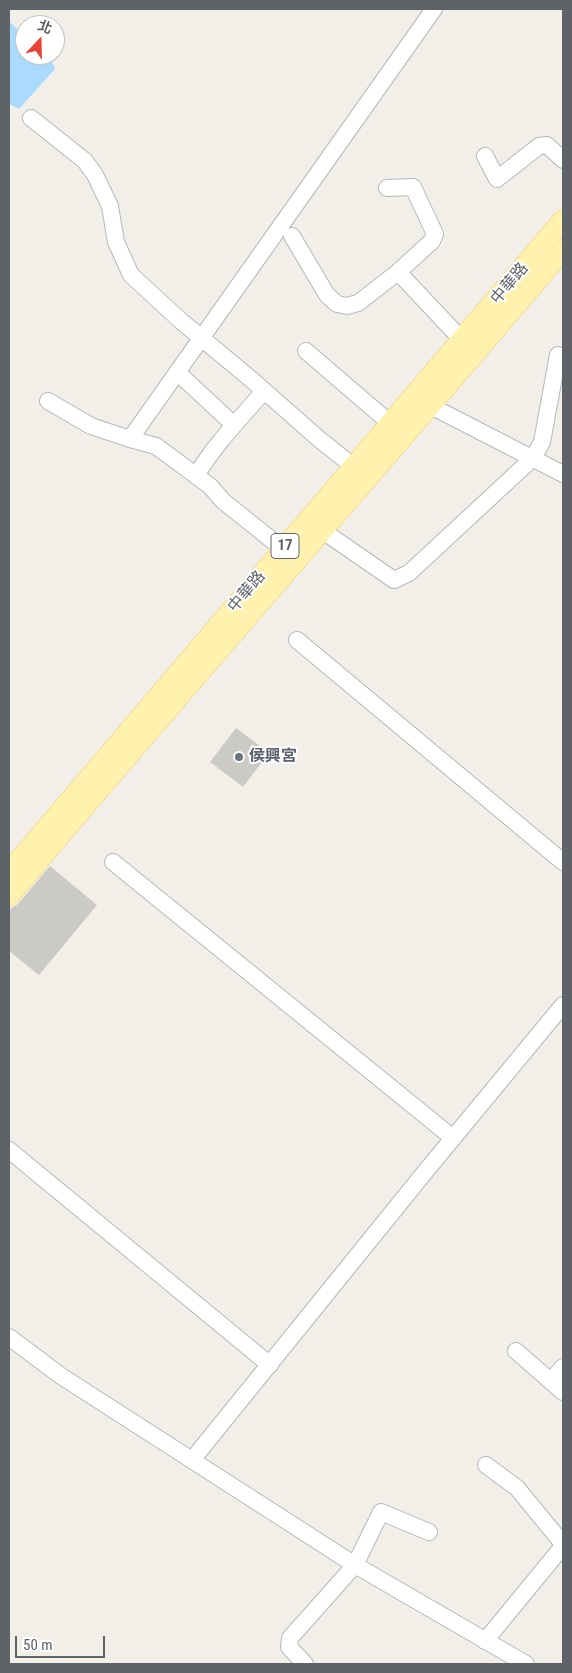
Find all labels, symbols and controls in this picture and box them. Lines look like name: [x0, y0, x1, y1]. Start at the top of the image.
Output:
north arrow: [15, 15, 65, 65]
text: 北: [36, 17, 54, 37]
street label: 中華路: [487, 259, 533, 309]
road number: 17: [271, 534, 299, 558]
street label: 中華路: [224, 567, 270, 617]
place label: 侯興宮: [249, 747, 297, 767]
marker: 侯興宮: [233, 751, 245, 763]
scale bar: [18, 1626, 108, 1658]
text: 50 m: [23, 1636, 53, 1654]

